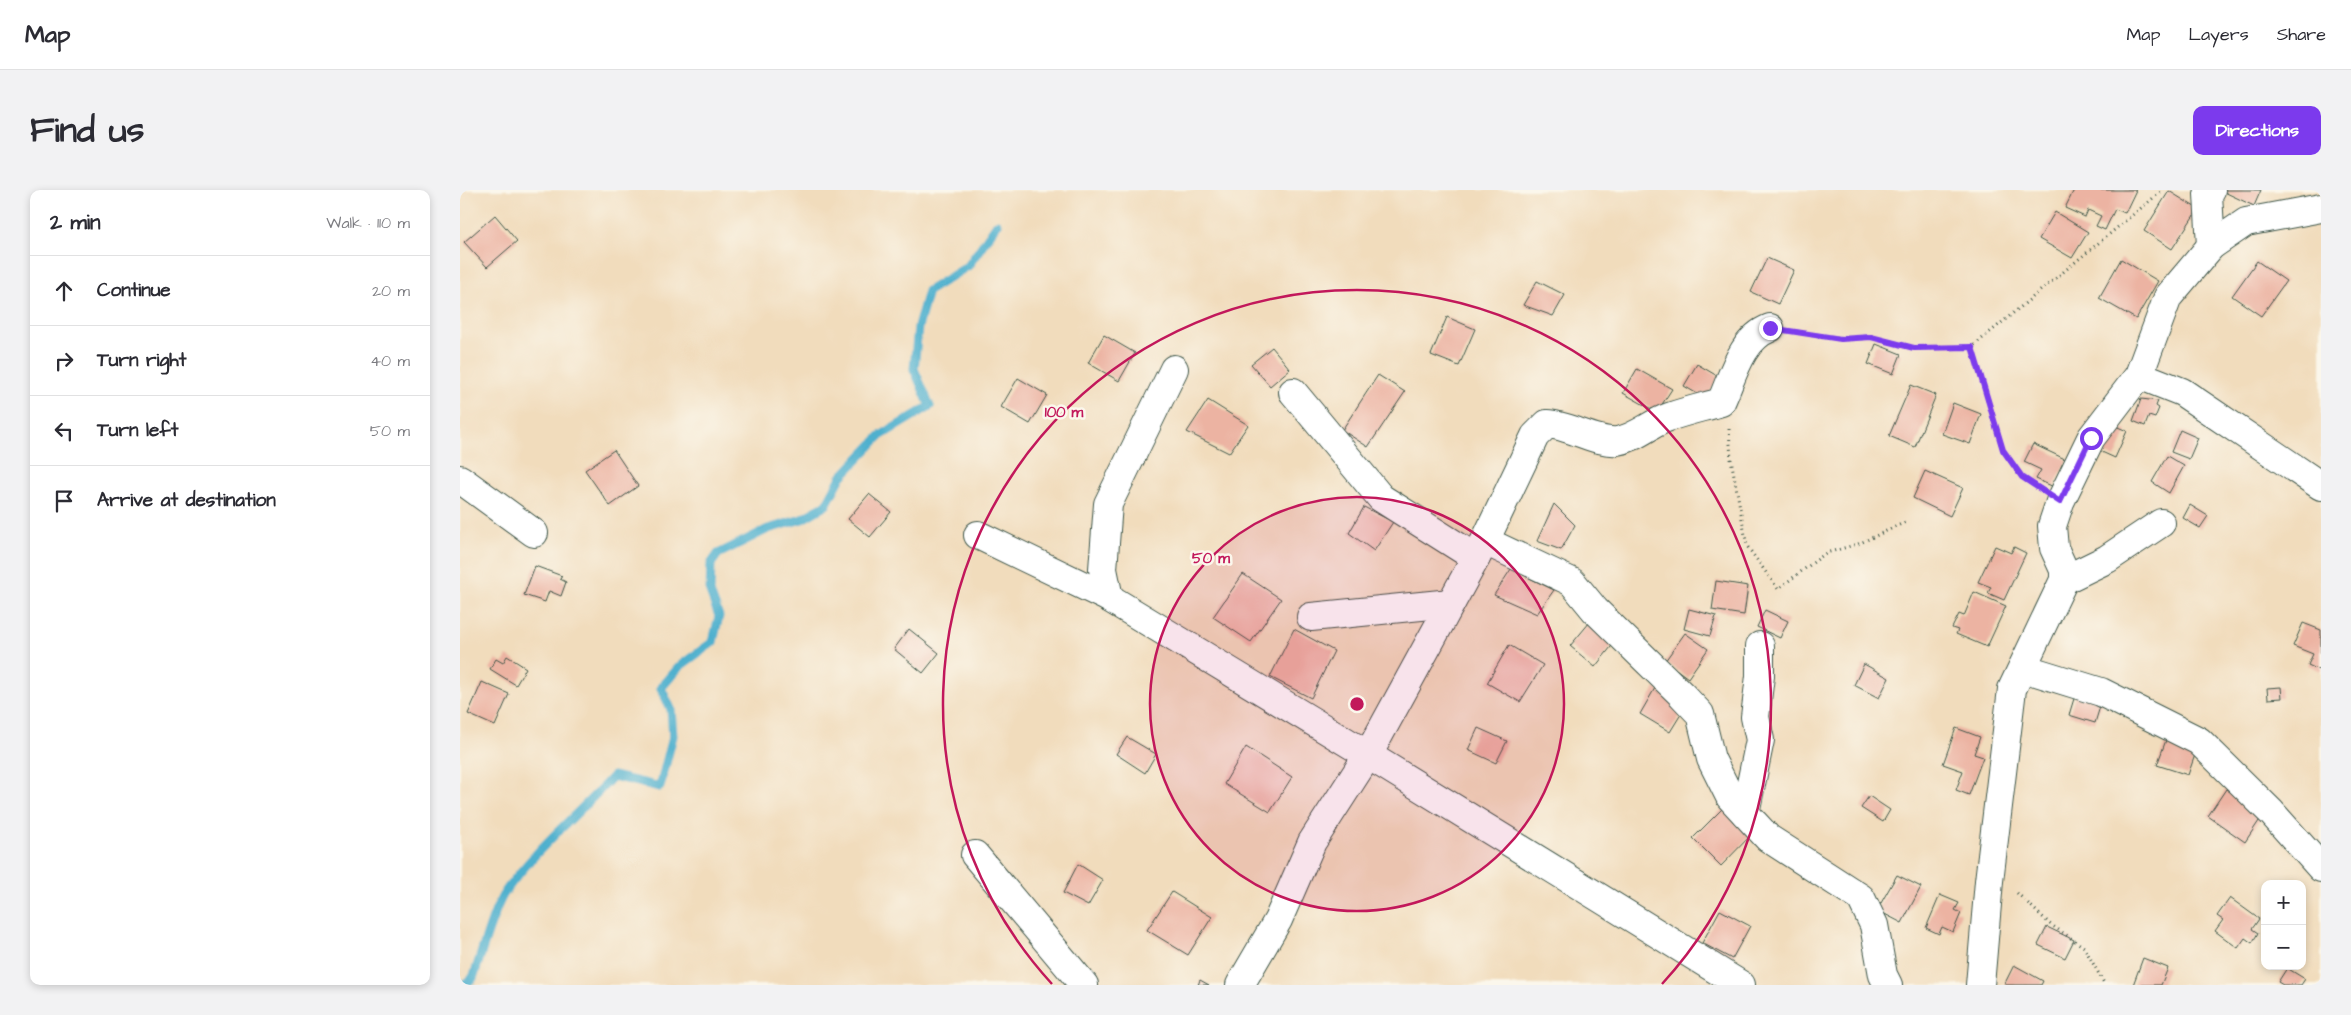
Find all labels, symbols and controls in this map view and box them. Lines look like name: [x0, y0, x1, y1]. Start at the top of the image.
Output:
text: Map: [25, 18, 70, 52]
text: Map: [2126, 22, 2160, 47]
text: Layers: [2188, 22, 2249, 47]
text: Share: [2277, 22, 2326, 47]
text: Find us: [30, 106, 144, 155]
button: Directions: [2193, 106, 2321, 155]
text: 2 min: [50, 208, 100, 237]
text: Walk · 110 m: [326, 212, 410, 234]
icon: ahead: [50, 277, 78, 305]
text: Continue: [97, 277, 171, 304]
text: 20 m: [372, 280, 410, 302]
route end: [1759, 317, 1782, 340]
icon: right: [50, 347, 78, 375]
text: Turn right: [97, 347, 186, 374]
text: 40 m: [370, 350, 410, 372]
text: 100 m: [1045, 402, 1084, 423]
icon: left: [50, 417, 78, 445]
text: Turn left: [97, 417, 178, 444]
text: 50 m: [370, 420, 410, 442]
route start: [2080, 427, 2103, 450]
icon: arrive: [50, 487, 78, 515]
text: Arrive at destination: [97, 487, 276, 514]
text: 50 m: [1192, 548, 1230, 569]
centre of rings: [1348, 695, 1366, 713]
map controls: [2261, 880, 2306, 970]
button: +: [2261, 880, 2306, 925]
button: −: [2261, 925, 2306, 970]

